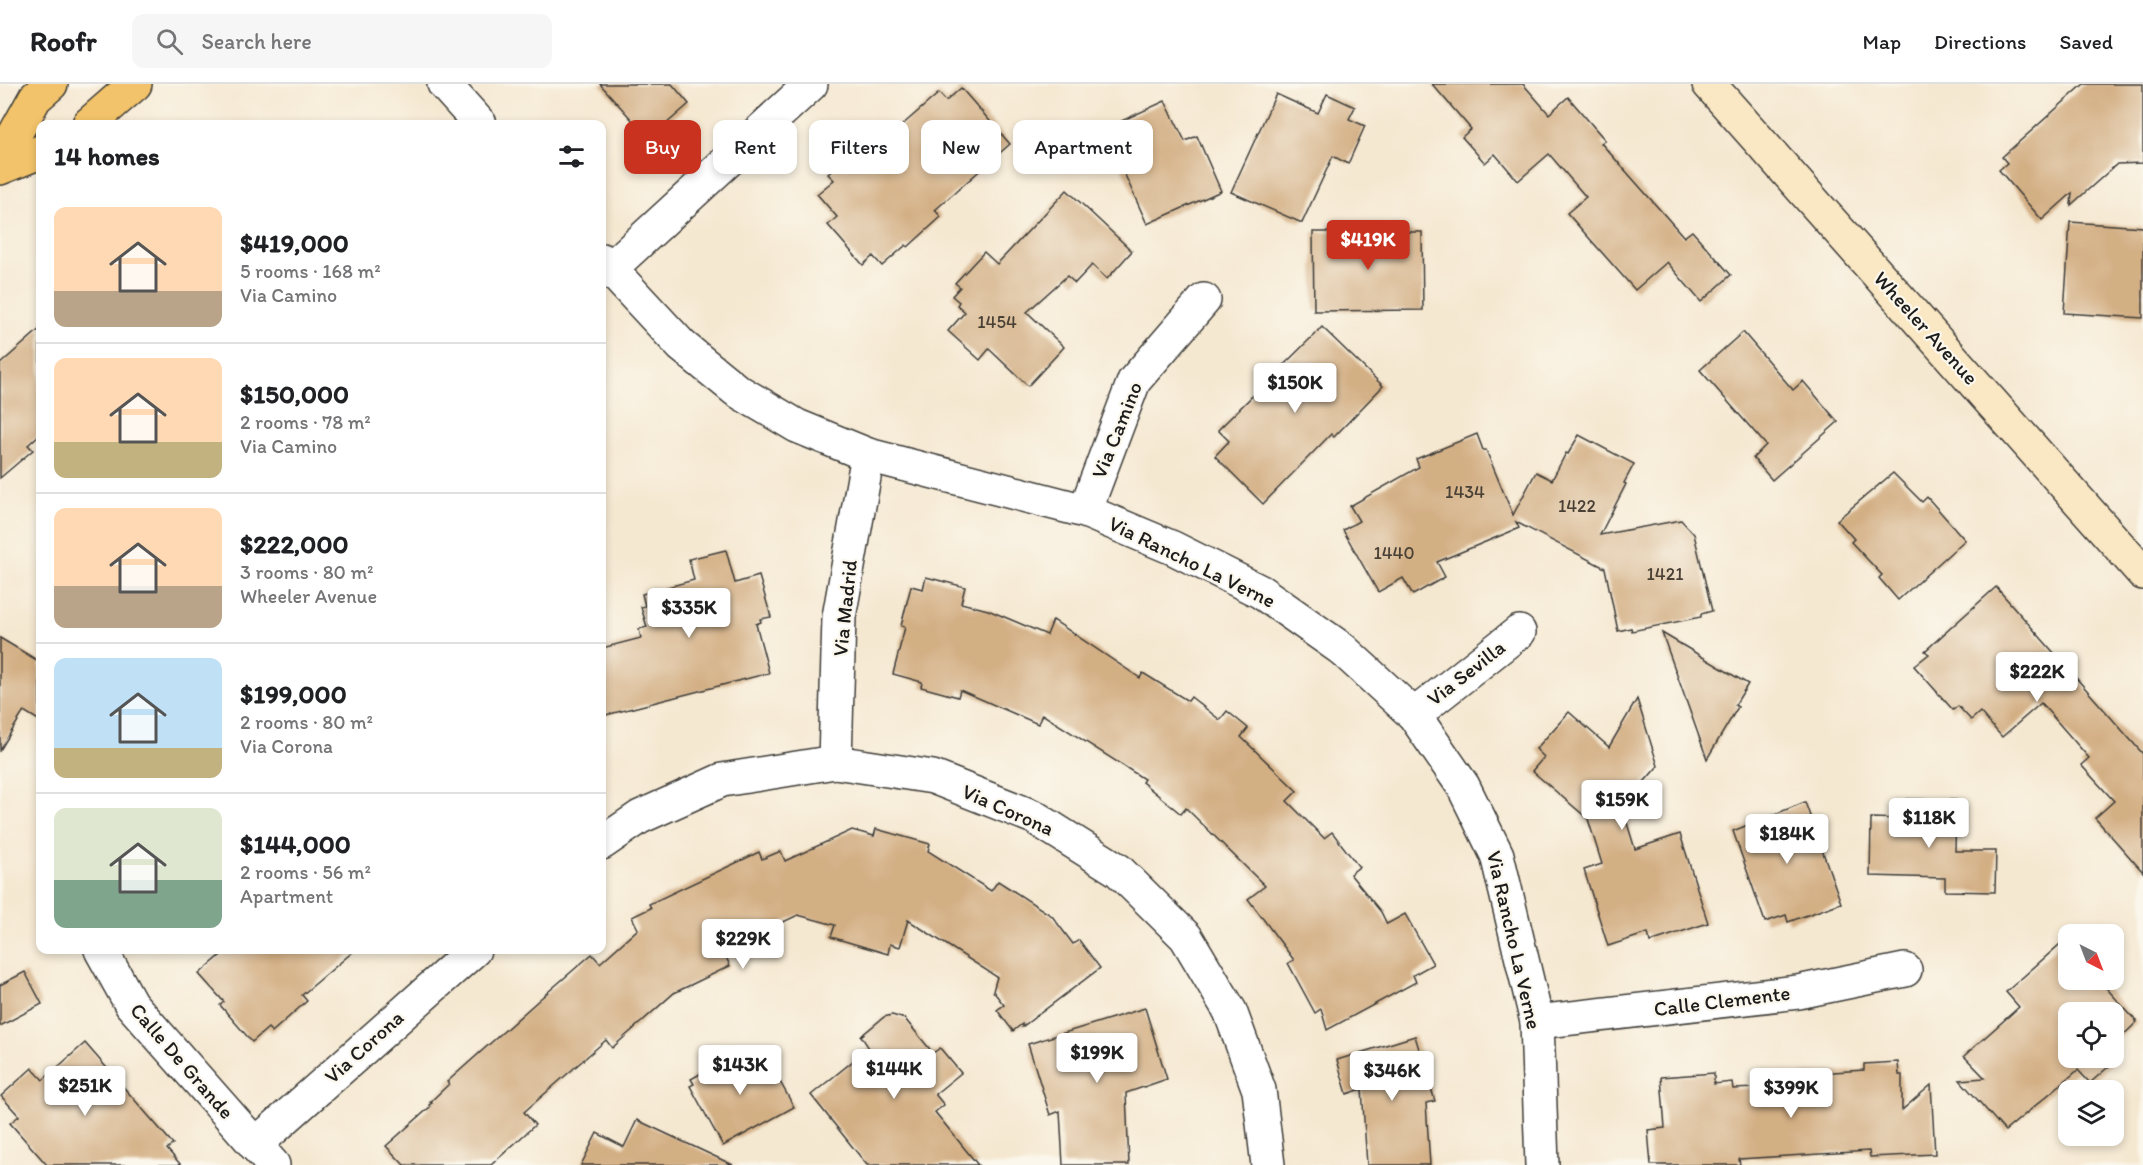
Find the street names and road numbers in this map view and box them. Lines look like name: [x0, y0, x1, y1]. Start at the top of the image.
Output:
street label: Wheeler Avenue: [1869, 266, 1984, 390]
street label: Via Camino: [1086, 378, 1147, 482]
street label: Via Rancho La Verne: [1105, 510, 1280, 613]
street label: Via Madrid: [827, 558, 862, 657]
street label: Via Sevilla: [1422, 634, 1510, 711]
street label: Via Corona: [959, 778, 1058, 841]
street label: Via Rancho La Verne: [1482, 848, 1547, 1032]
street label: Calle Clemente: [1652, 980, 1792, 1021]
street label: Calle De Grande: [125, 998, 240, 1124]
street label: Via Corona: [319, 1005, 408, 1089]

